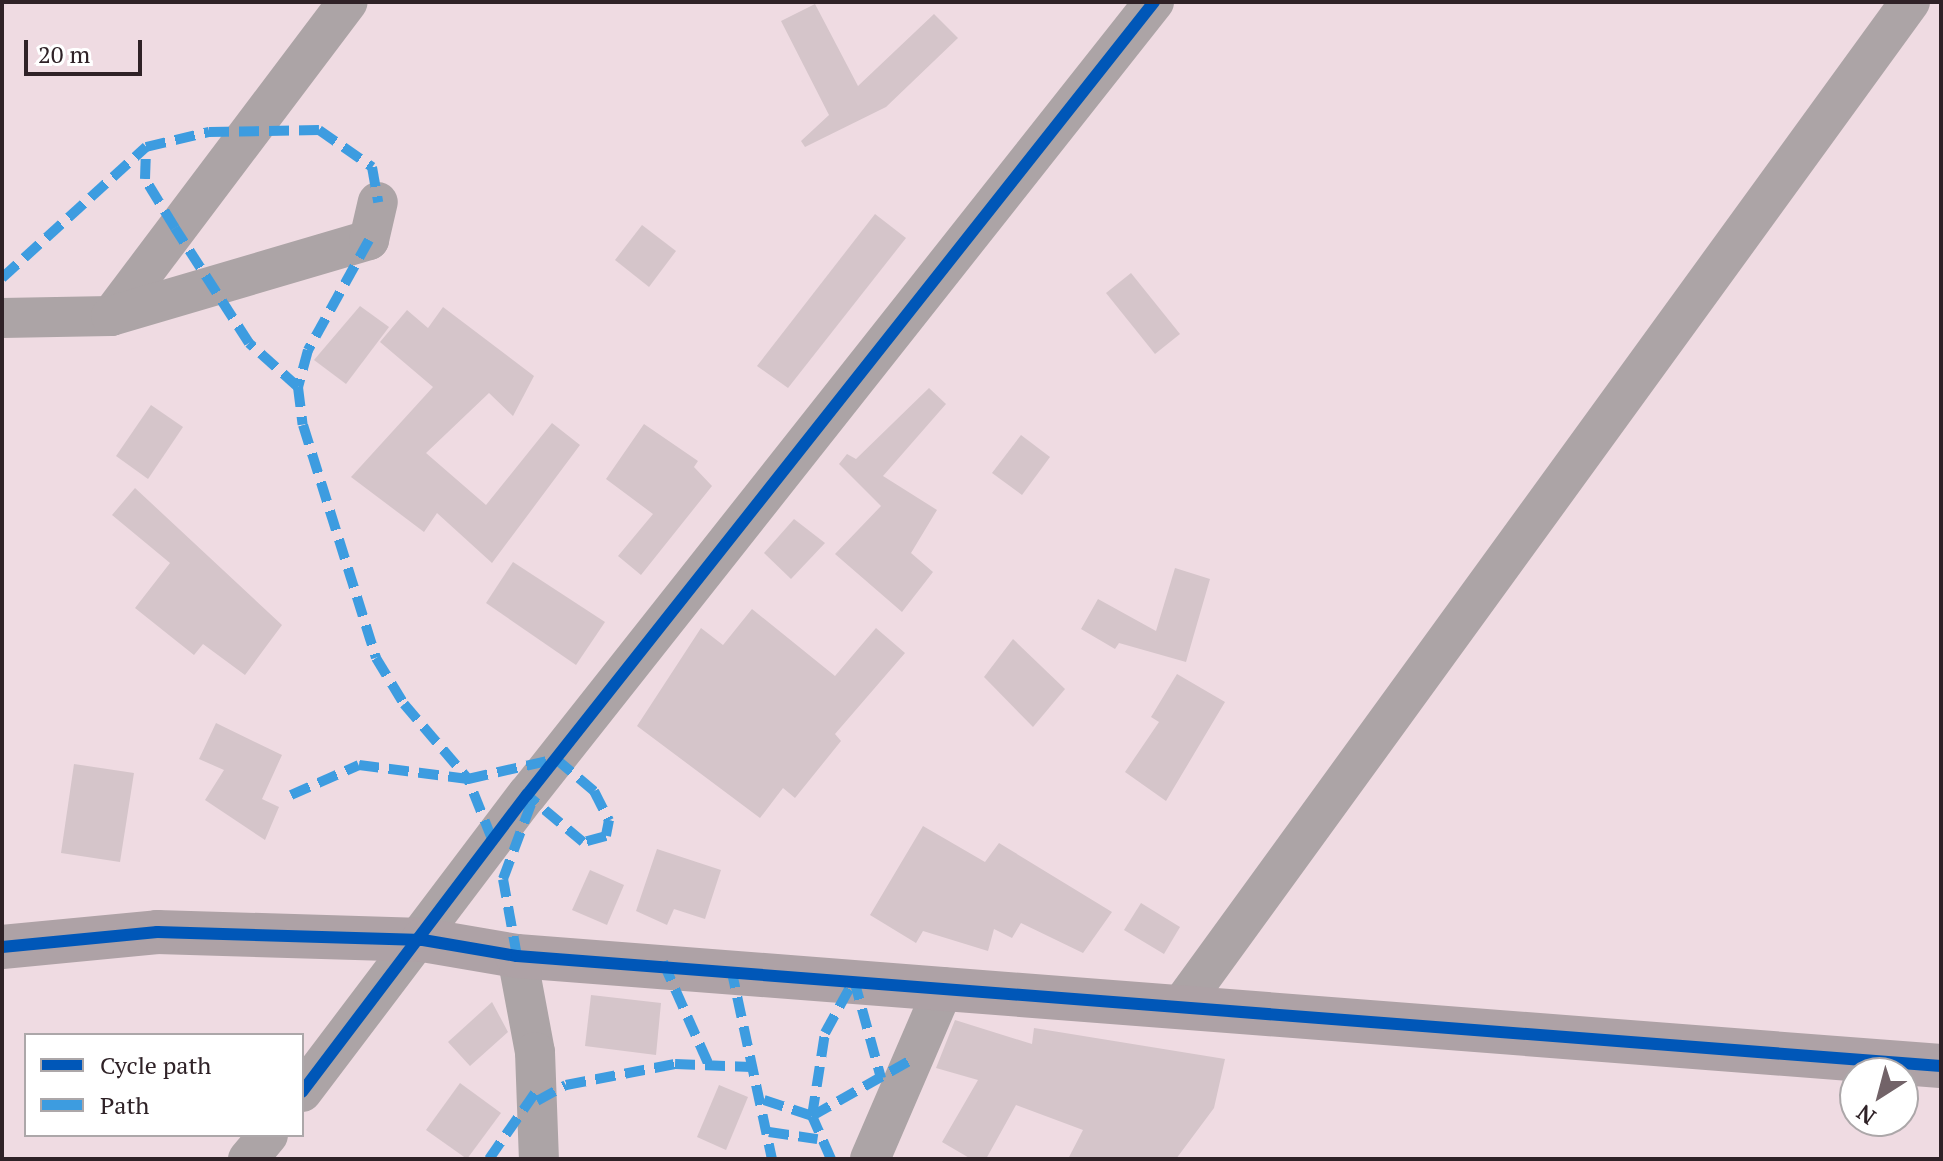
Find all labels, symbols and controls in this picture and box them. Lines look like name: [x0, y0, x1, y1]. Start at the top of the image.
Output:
scale bar: [28, 24, 146, 74]
text: 20 m: [38, 38, 90, 70]
legend: [24, 1033, 304, 1137]
text: Cycle path: [100, 1049, 211, 1081]
north arrow: [1839, 1057, 1919, 1137]
text: Path: [100, 1089, 149, 1121]
text: N: [1851, 1099, 1881, 1132]

